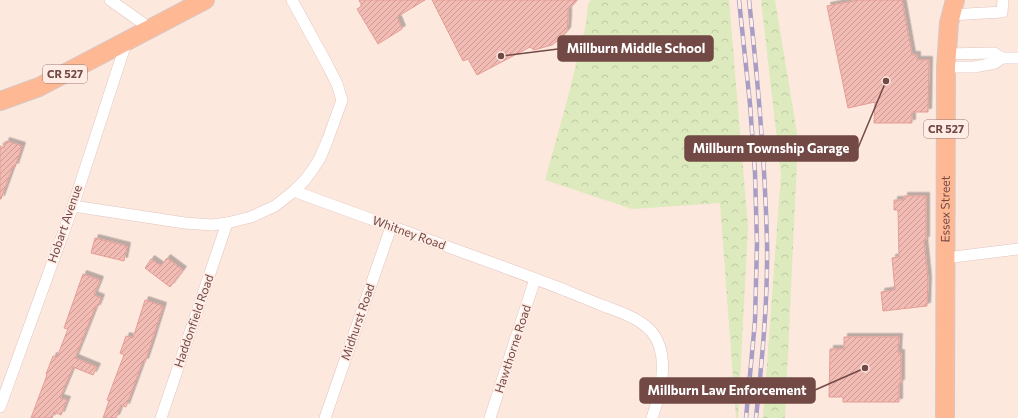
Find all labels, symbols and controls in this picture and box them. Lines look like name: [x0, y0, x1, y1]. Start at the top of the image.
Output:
callout: Millburn Middle School: [558, 36, 713, 61]
text: Millburn Middle School: [567, 40, 705, 56]
road number: CR 527: [43, 65, 87, 83]
road number: CR 527: [924, 120, 968, 138]
callout: Millburn Township Garage: [685, 136, 858, 161]
text: Millburn Township Garage: [693, 140, 849, 156]
street label: Essex Street: [938, 175, 952, 243]
street label: Hobart Avenue: [44, 183, 84, 265]
street label: Whitney Road: [371, 212, 448, 252]
street label: Haddonfield Road: [171, 272, 216, 369]
street label: Midhurst Road: [337, 281, 377, 362]
street label: Hawthorne Road: [491, 303, 533, 395]
callout: Millburn Law Enforcement: [640, 378, 815, 403]
text: Millburn Law Enforcement: [648, 382, 807, 398]

